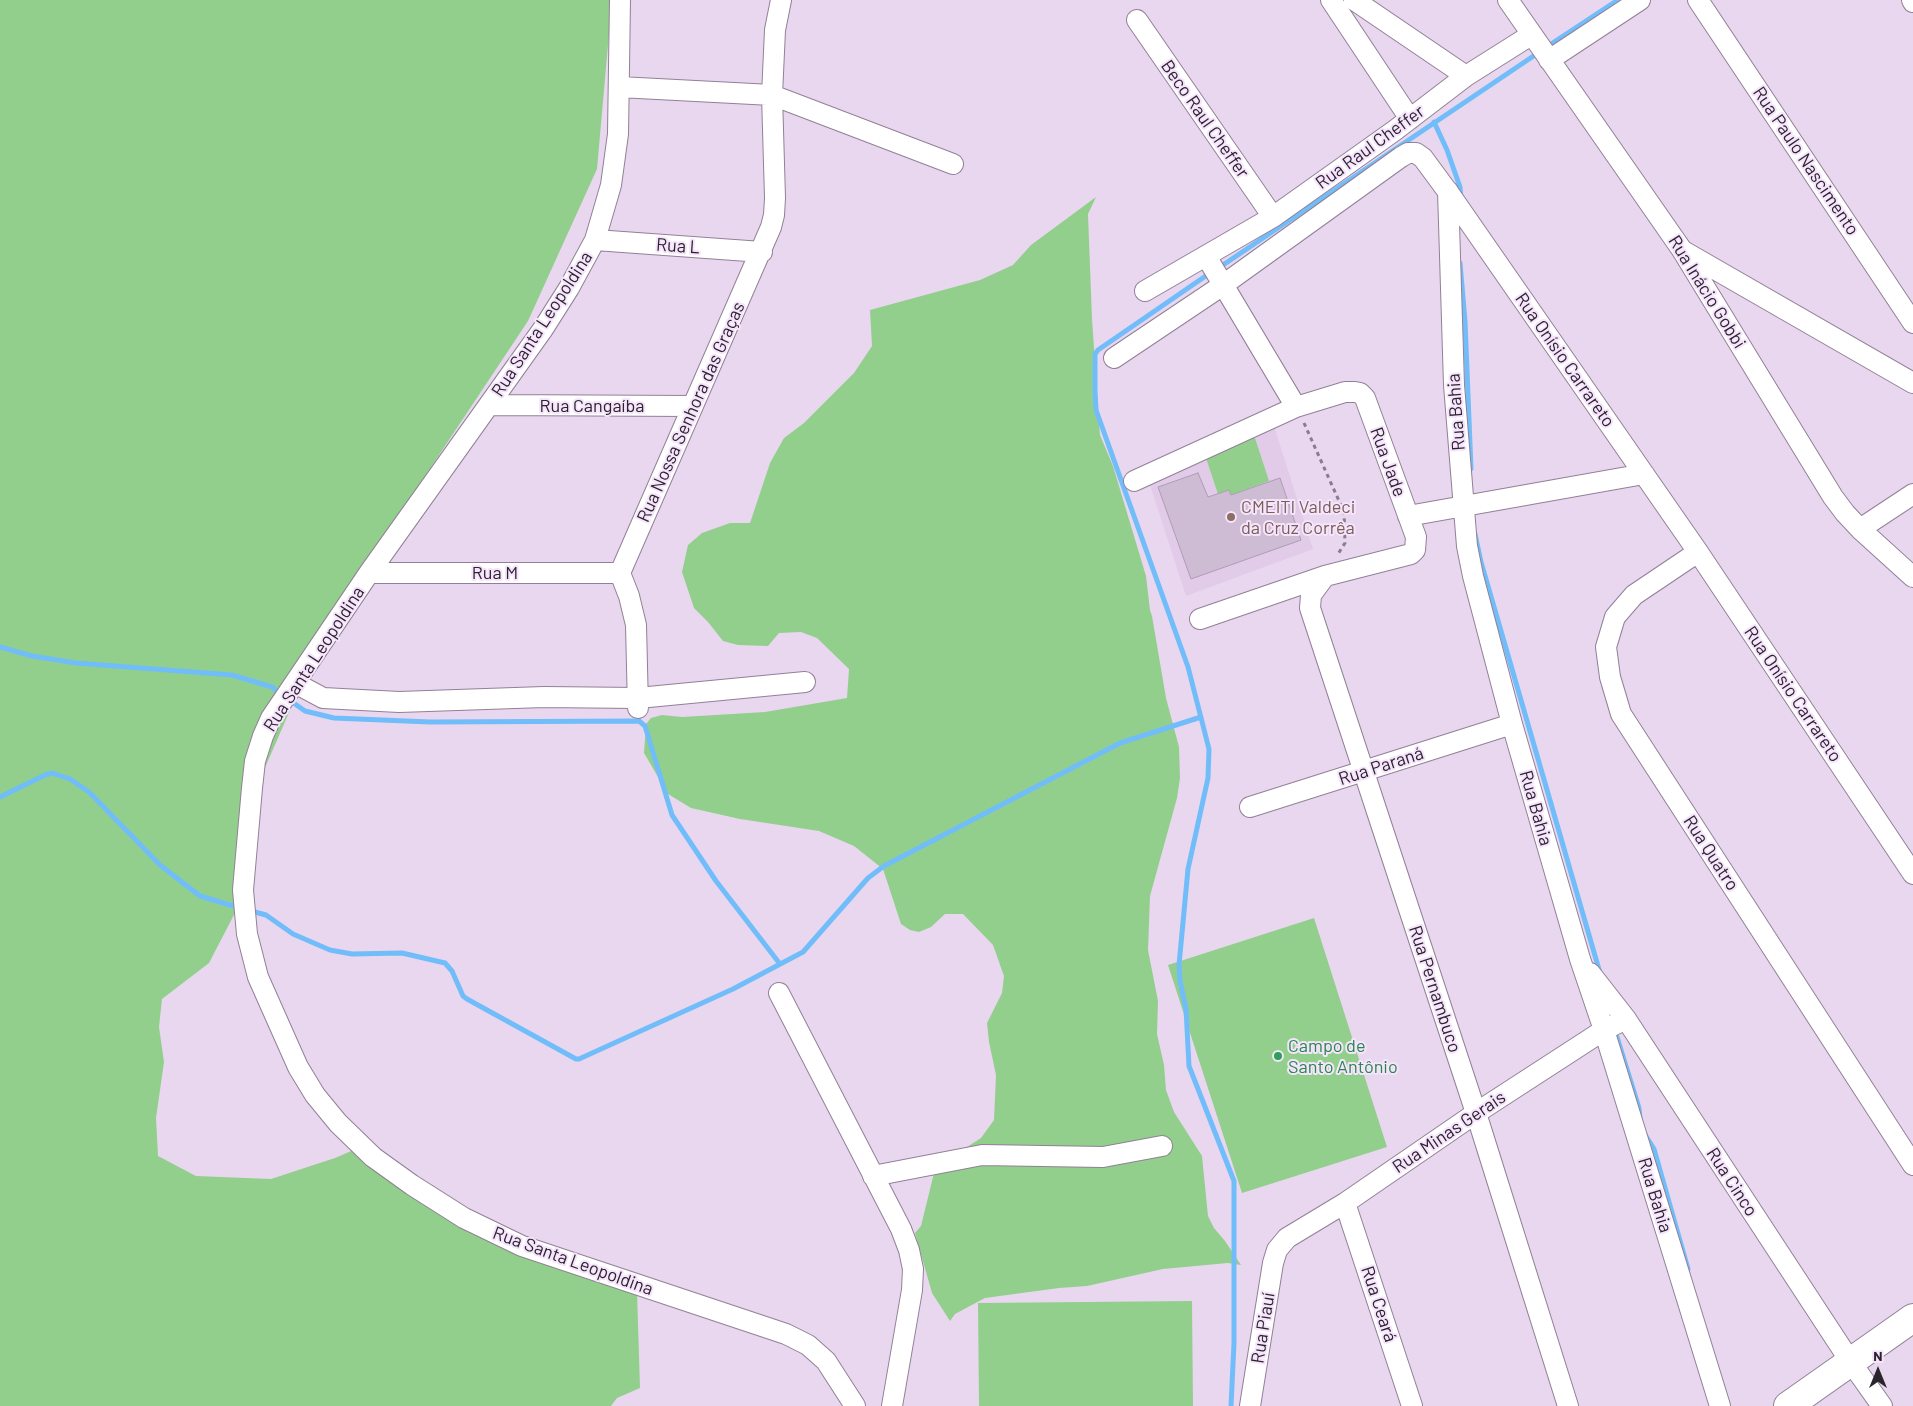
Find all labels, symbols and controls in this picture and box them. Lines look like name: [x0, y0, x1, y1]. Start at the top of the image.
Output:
street label: Beco Raul Cheffer: [1156, 56, 1254, 182]
street label: Rua Paulo Nascimento: [1748, 83, 1864, 239]
street label: Rua Raul Cheffer: [1311, 100, 1429, 194]
street label: Rua Inácio Gobbi: [1664, 231, 1750, 353]
street label: Rua L: [655, 234, 701, 258]
street label: Rua Santa Leopoldina: [487, 247, 597, 401]
street label: Rua Onísio Carrareto: [1511, 289, 1619, 431]
street label: Rua Nossa Senhora das Graças: [633, 298, 749, 526]
street label: Rua Bahia: [1443, 373, 1469, 451]
street label: Rua Cangaíba: [540, 395, 644, 417]
street label: Rua Jade: [1365, 424, 1411, 500]
place label: CMEITI Valdeci da Cruz Corrêa: [1241, 496, 1355, 538]
marker: CMEITI Valdeci da Cruz Corrêa: [1225, 511, 1237, 523]
street label: Rua M: [472, 562, 518, 584]
street label: Rua Santa Leopoldina: [259, 582, 369, 736]
street label: Rua Onísio Carrareto: [1740, 622, 1846, 766]
street label: Rua Paraná: [1336, 742, 1426, 790]
street label: Rua Bahia: [1515, 768, 1557, 848]
street label: Rua Quatro: [1679, 811, 1743, 895]
street label: Rua Pernambuco: [1404, 923, 1466, 1055]
place label: Campo de Santo Antônio: [1288, 1035, 1398, 1078]
marker: Campo de Santo Antônio: [1272, 1050, 1284, 1062]
street label: Rua Minas Gerais: [1388, 1086, 1510, 1178]
street label: Rua Cinco: [1702, 1144, 1762, 1220]
street label: Rua Bahia: [1633, 1155, 1677, 1235]
street label: Rua Santa Leopoldina: [490, 1222, 656, 1300]
street label: Rua Ceará: [1357, 1263, 1401, 1345]
street label: Rua Piauí: [1247, 1291, 1279, 1365]
north arrow: [1853, 1346, 1903, 1396]
text: N: [1873, 1347, 1883, 1364]

